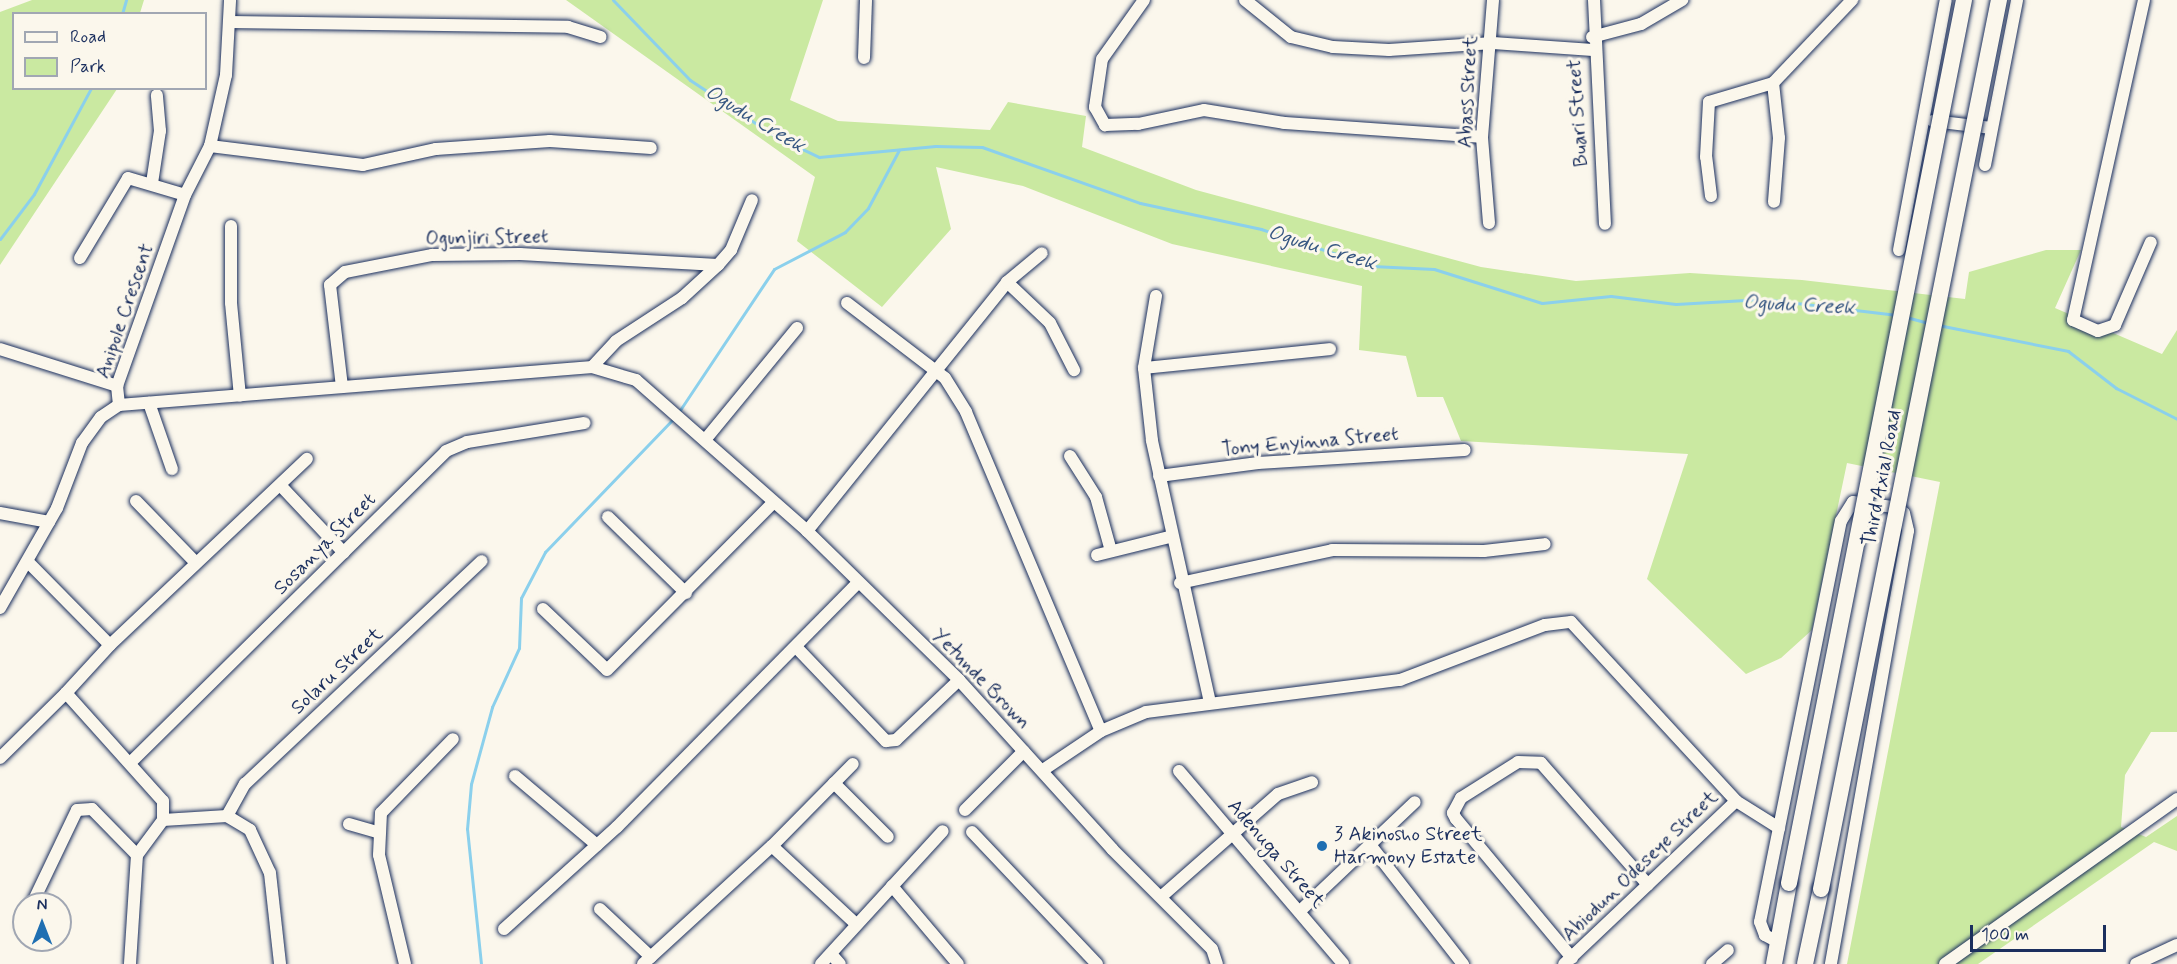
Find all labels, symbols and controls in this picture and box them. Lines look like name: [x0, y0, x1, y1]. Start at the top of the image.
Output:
legend: [12, 12, 207, 90]
text: Road: [70, 25, 106, 49]
street label: Abass Street: [1453, 35, 1483, 149]
text: Park: [70, 55, 106, 79]
street label: Buari Street: [1562, 59, 1594, 167]
water label: Ogudu Creek: [701, 80, 809, 158]
water label: Ogudu Creek: [1265, 220, 1379, 276]
street label: Ogunjiri Street: [424, 225, 550, 251]
street label: Anipole Crescent: [91, 241, 159, 381]
water label: Ogudu Creek: [1743, 290, 1855, 320]
street label: Third Axial Road: [1857, 407, 1907, 549]
street label: Tony Enyinna Street: [1219, 422, 1401, 462]
street label: Sosanya Street: [268, 487, 382, 601]
street label: Solaru Street: [286, 622, 388, 720]
street label: Yetunde Brown: [927, 624, 1035, 734]
street label: Abiodun Odeseye Street: [1557, 785, 1723, 947]
street label: Adenuga Street: [1222, 795, 1330, 913]
place label: 3 Akinosho Street Harmony Estate: [1334, 822, 1483, 869]
marker: 3 Akinosho Street Harmony Estate: [1315, 839, 1329, 853]
north arrow: [12, 892, 72, 952]
text: N: [37, 895, 47, 916]
scale bar: [1973, 913, 2110, 951]
text: 100 m: [1981, 923, 2029, 947]

